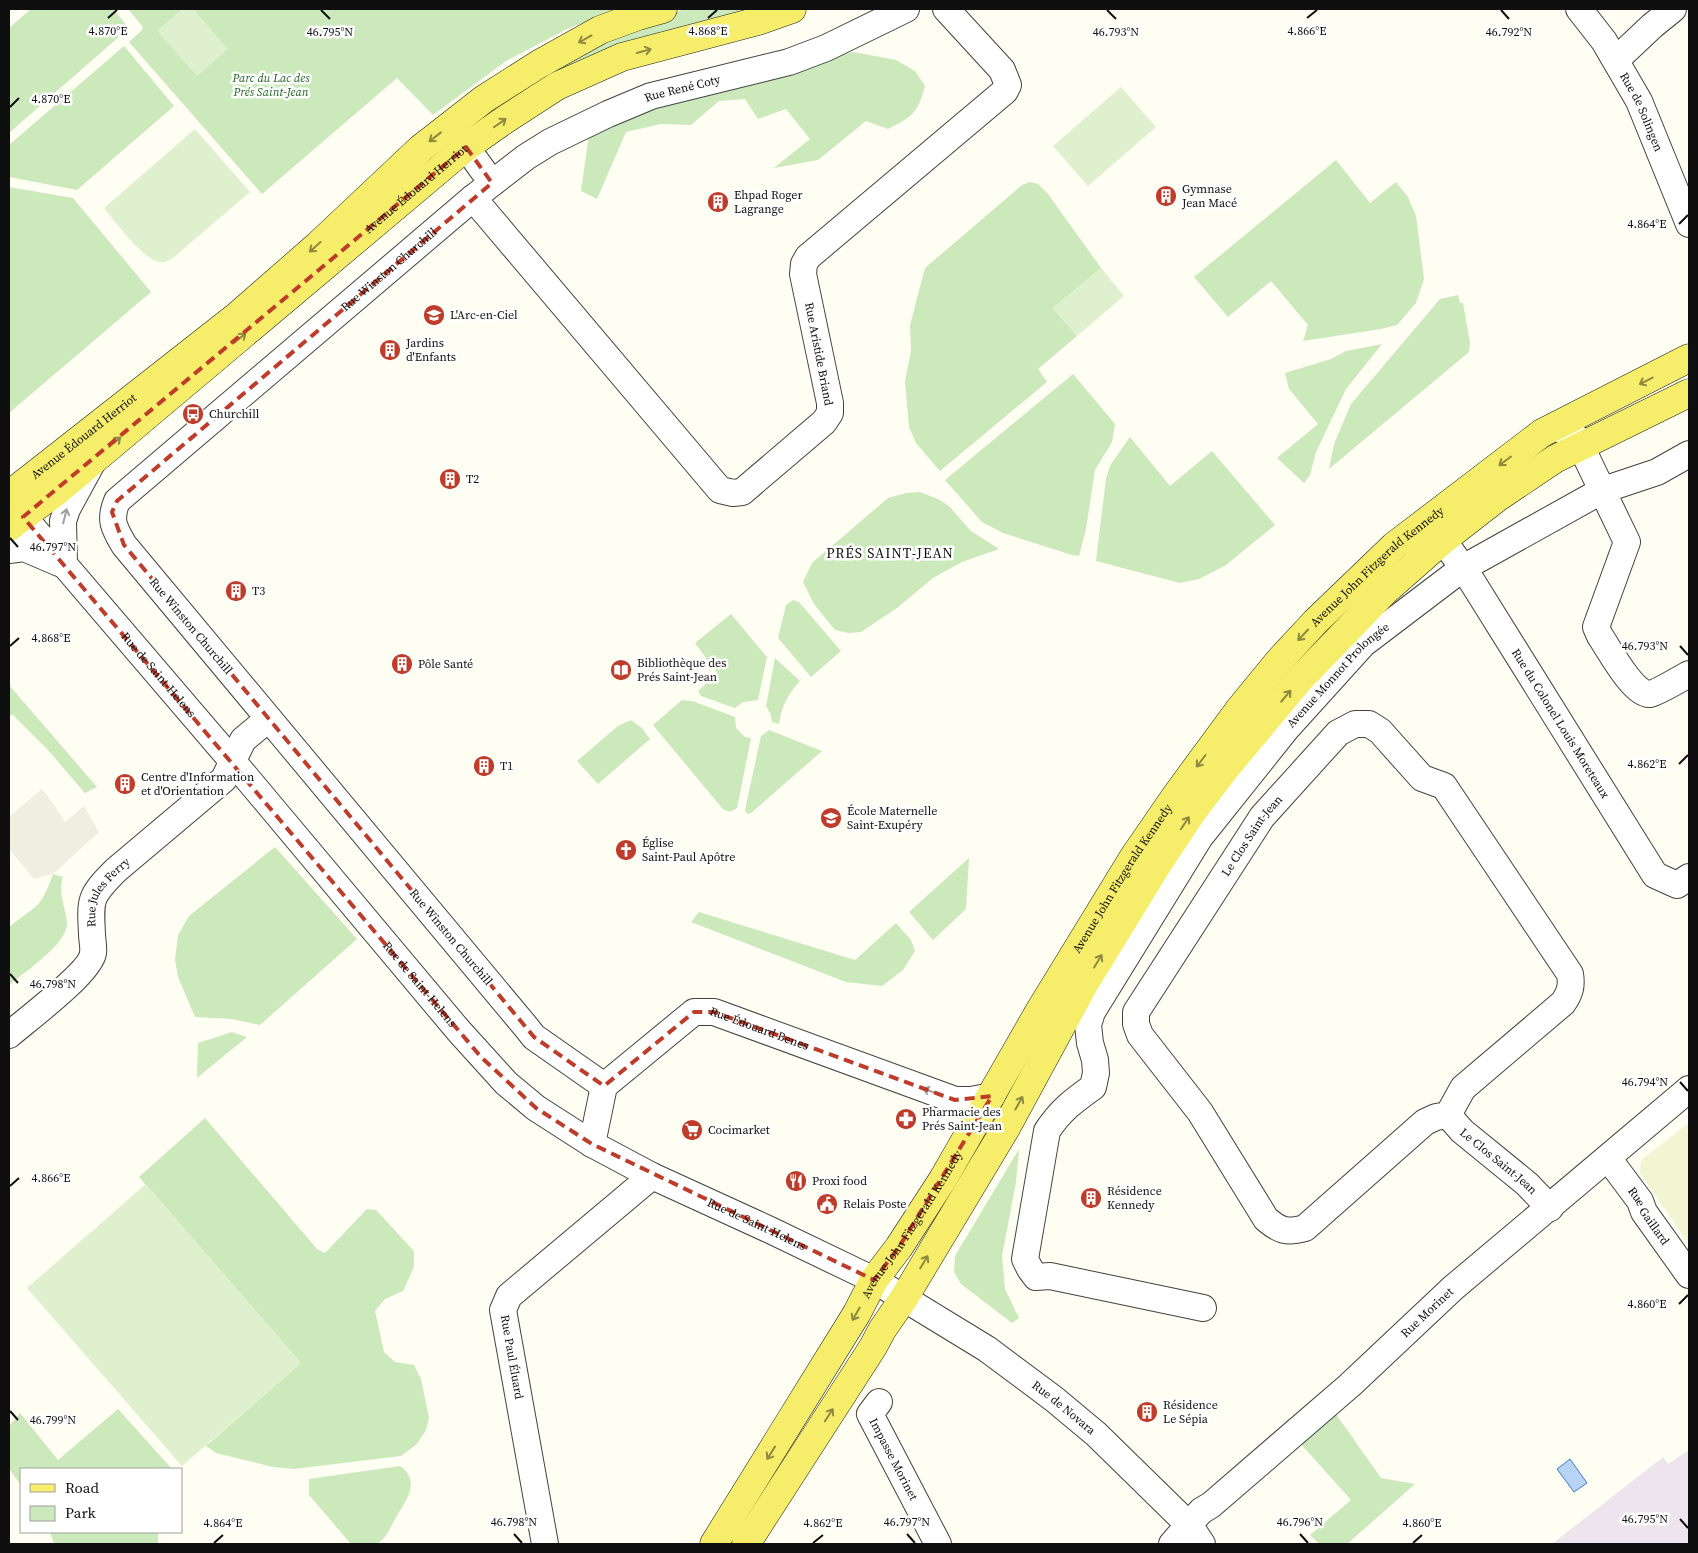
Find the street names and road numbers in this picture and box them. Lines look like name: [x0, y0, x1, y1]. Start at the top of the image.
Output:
street label: Rue de Solingen: [1616, 69, 1667, 154]
street label: Rue René Coty: [642, 71, 723, 106]
street label: Avenue Édouard Herriot: [361, 141, 471, 237]
street label: Rue Winston Churchill: [337, 224, 441, 315]
street label: Rue Aristide Briand: [801, 301, 837, 407]
street label: Avenue Édouard Herriot: [28, 390, 140, 483]
street label: Avenue John Fitzgerald Kennedy: [1307, 502, 1448, 630]
street label: Rue Winston Churchill: [146, 574, 236, 678]
street label: Avenue Monnot Prolongée: [1283, 619, 1393, 731]
street label: Rue de Saint-Helens: [118, 629, 200, 721]
street label: Rue du Colonel Louis Moreteaux: [1508, 646, 1614, 802]
street label: Le Clos Saint-Jean: [1218, 792, 1286, 879]
street label: Avenue John Fitzgerald Kennedy: [1069, 800, 1176, 956]
street label: Rue Jules Ferry: [83, 853, 134, 927]
street label: Rue Winston Churchill: [406, 885, 496, 989]
street label: Rue de Saint-Helens: [379, 938, 460, 1031]
street label: Rue Édouard Benes: [708, 1003, 811, 1054]
street label: Le Clos Saint-Jean: [1457, 1124, 1541, 1198]
street label: Avenue John Fitzgerald Kennedy: [858, 1147, 966, 1301]
street label: Rue Gaillard: [1624, 1184, 1673, 1248]
street label: Rue de Saint-Helens: [705, 1194, 809, 1254]
street label: Rue Morinet: [1397, 1284, 1457, 1341]
street label: Rue Paul Éluard: [497, 1314, 527, 1401]
street label: Rue de Novara: [1029, 1377, 1100, 1439]
street label: Impasse Morinet: [866, 1415, 922, 1503]

